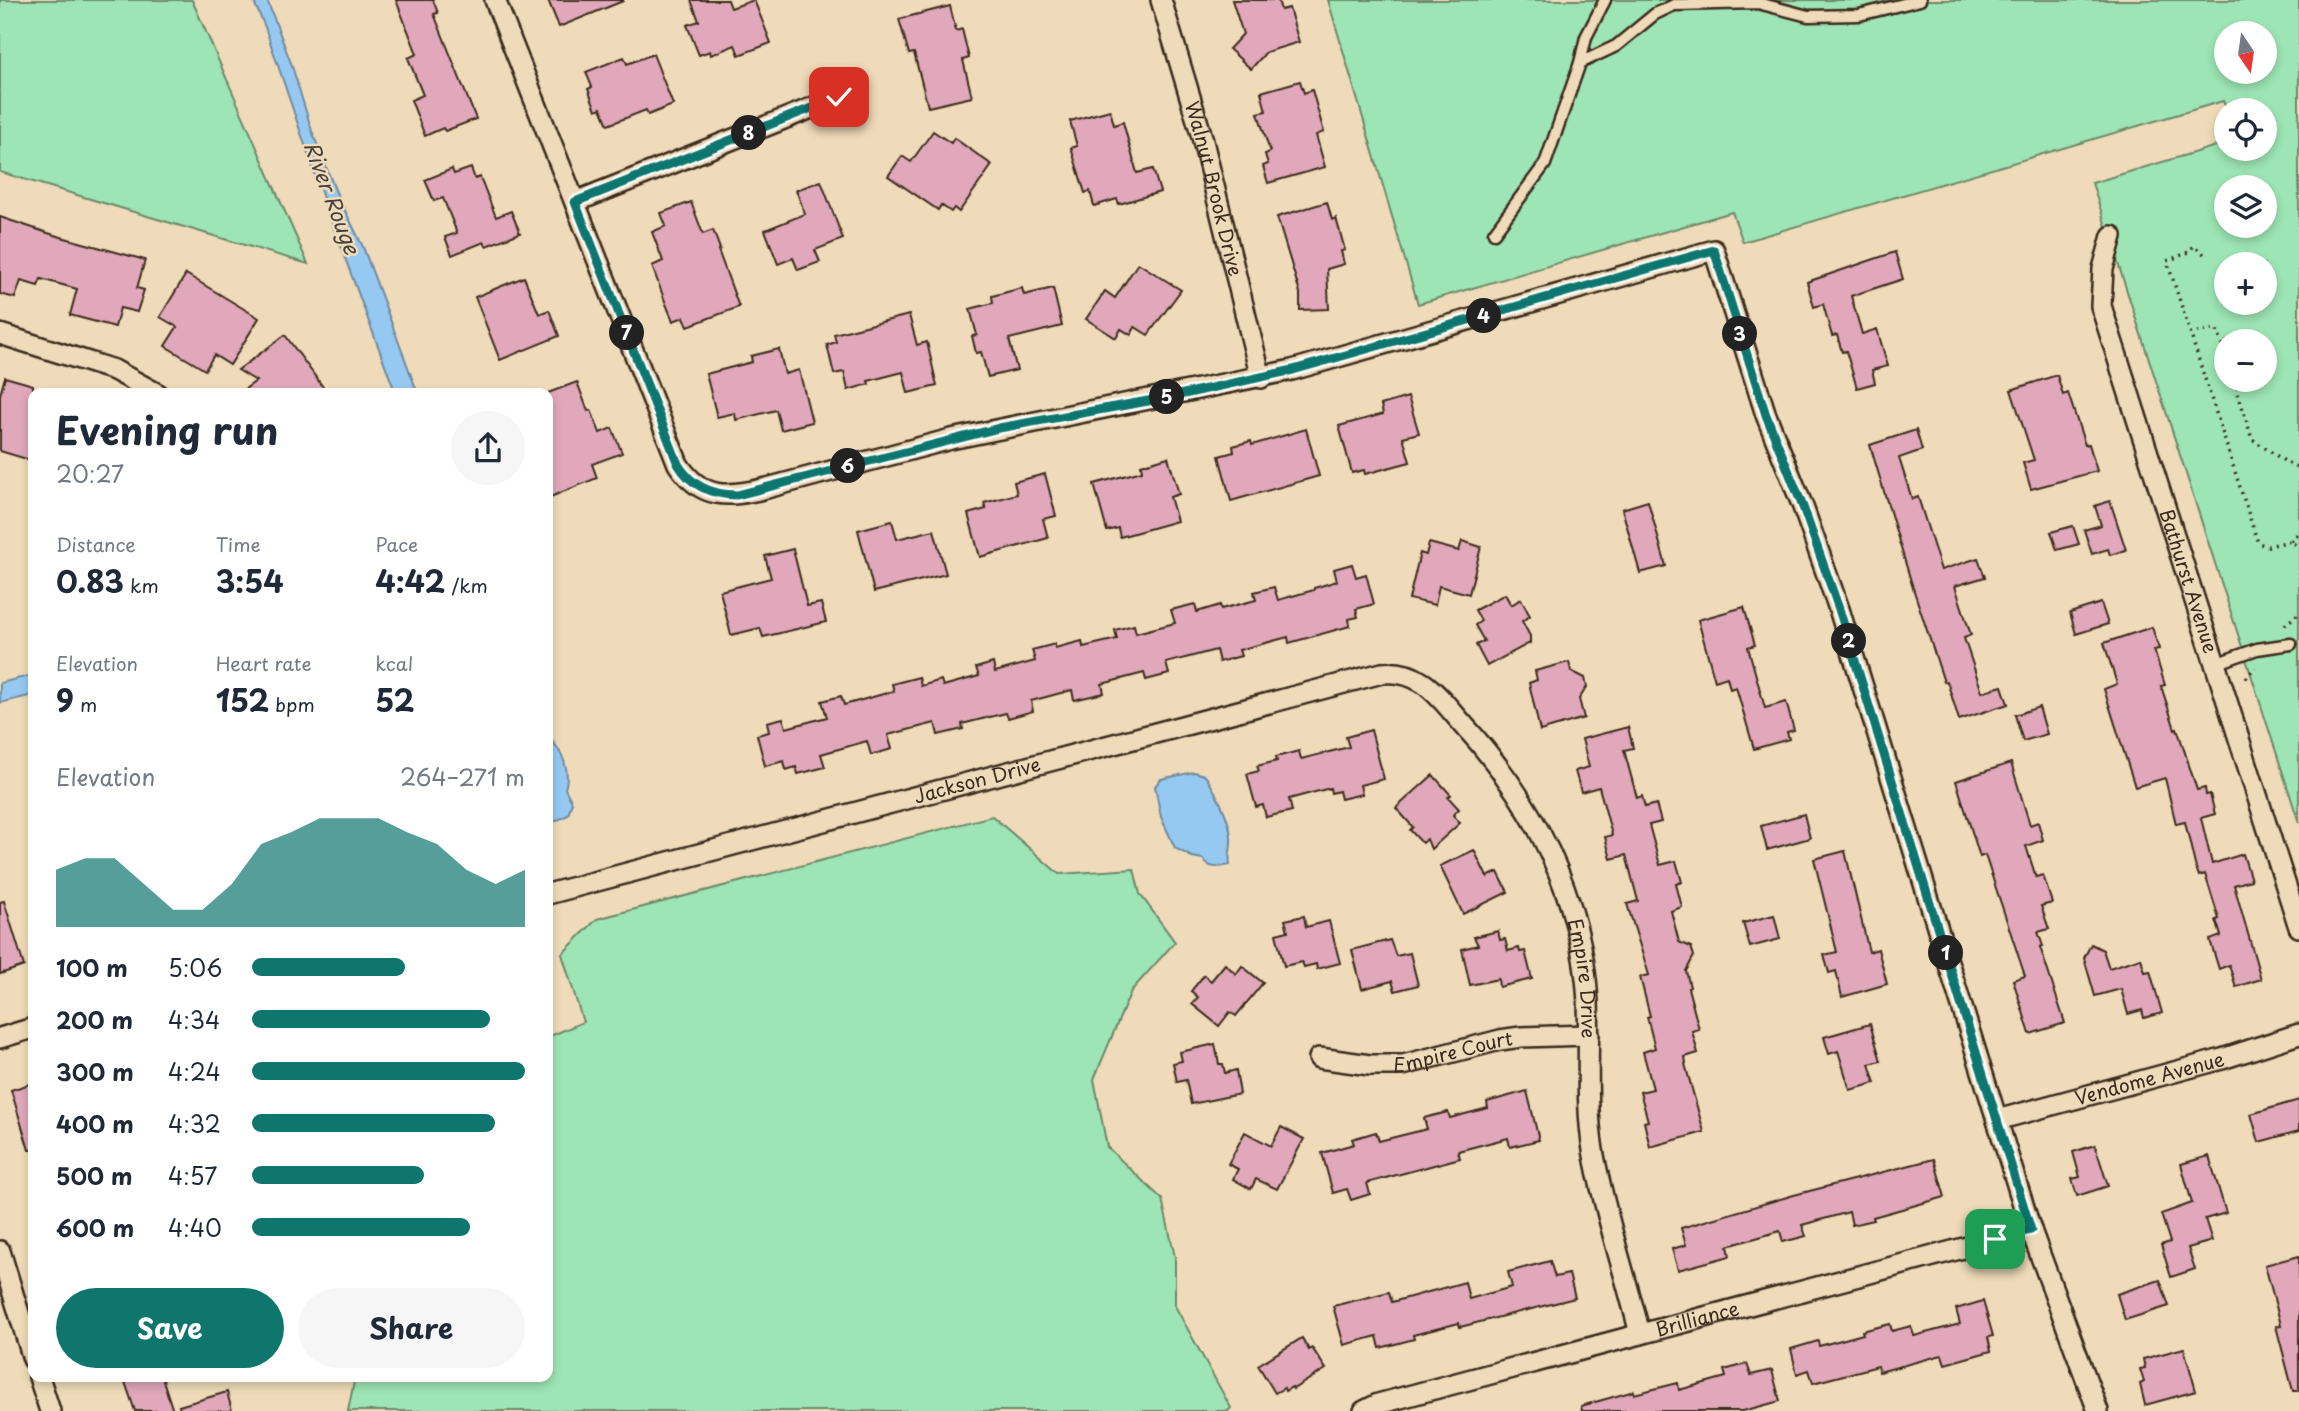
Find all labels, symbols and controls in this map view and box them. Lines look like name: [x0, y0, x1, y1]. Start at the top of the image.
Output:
north arrow: [2214, 21, 2277, 84]
map controls: [2214, 21, 2277, 392]
pin: [809, 67, 869, 127]
icon: check: [820, 78, 858, 116]
street label: Walnut Brook Drive: [1179, 97, 1251, 279]
button: locate: [2214, 98, 2277, 161]
pin: 8: [732, 116, 766, 150]
text: 8: [743, 118, 754, 146]
water label: River Rouge: [297, 136, 370, 260]
button: layers: [2214, 175, 2277, 238]
button: +: [2214, 252, 2277, 315]
pin: 4: [1466, 298, 1502, 334]
text: 4: [1477, 301, 1490, 329]
pin: 7: [610, 316, 644, 350]
pin: 3: [1722, 316, 1758, 352]
text: 7: [621, 318, 632, 346]
text: 3: [1733, 319, 1746, 347]
button: −: [2214, 329, 2277, 392]
pin: 5: [1150, 380, 1184, 414]
text: 5: [1160, 382, 1173, 410]
text: Evening run: [56, 401, 278, 458]
button: share: [451, 411, 525, 485]
pin: 6: [830, 448, 866, 484]
text: 6: [841, 451, 854, 479]
text: 20:27: [56, 456, 124, 491]
street label: Bathurst Avenue: [2154, 505, 2226, 656]
text: Distance: [56, 530, 136, 558]
text: Time: [216, 530, 261, 558]
text: Pace: [375, 530, 418, 558]
text: 0.83: [56, 558, 124, 603]
text: 3:54: [216, 558, 284, 603]
text: 4:42: [375, 558, 445, 603]
text: km: [124, 571, 159, 599]
text: /km: [445, 571, 488, 599]
pin: 2: [1832, 624, 1867, 658]
text: 2: [1842, 626, 1855, 654]
text: Elevation: [56, 649, 138, 677]
text: Heart rate: [216, 649, 312, 677]
text: kcal: [375, 649, 413, 677]
text: 9: [56, 677, 74, 722]
text: 152: [216, 677, 269, 722]
text: 52: [375, 677, 415, 722]
text: m: [74, 690, 97, 718]
text: bpm: [269, 690, 315, 718]
street label: Jackson Drive: [911, 749, 1043, 809]
text: Elevation: [56, 759, 155, 794]
text: 264–271 m: [400, 759, 525, 794]
street label: Empire Drive: [1562, 915, 1604, 1038]
pin: 1: [1928, 936, 1964, 970]
text: 1: [1941, 938, 1950, 966]
text: 100 m: [56, 950, 128, 985]
text: 5:06: [168, 950, 222, 985]
text: 200 m: [56, 1002, 133, 1037]
text: 4:34: [168, 1002, 220, 1037]
street label: Empire Court: [1393, 1023, 1514, 1078]
street label: Vendome Avenue: [2071, 1044, 2227, 1111]
text: 300 m: [56, 1054, 134, 1089]
text: 4:24: [168, 1054, 221, 1089]
text: 400 m: [56, 1106, 134, 1141]
text: 4:32: [168, 1106, 221, 1141]
text: 500 m: [56, 1158, 133, 1193]
text: 4:57: [168, 1158, 217, 1193]
pin: [1965, 1209, 2025, 1269]
text: 600 m: [56, 1210, 134, 1245]
text: 4:40: [168, 1210, 222, 1245]
icon: arrive: [1976, 1220, 2014, 1258]
button: Save: [56, 1288, 284, 1368]
button: Share: [298, 1288, 525, 1368]
street label: Brilliance: [1652, 1293, 1742, 1343]

